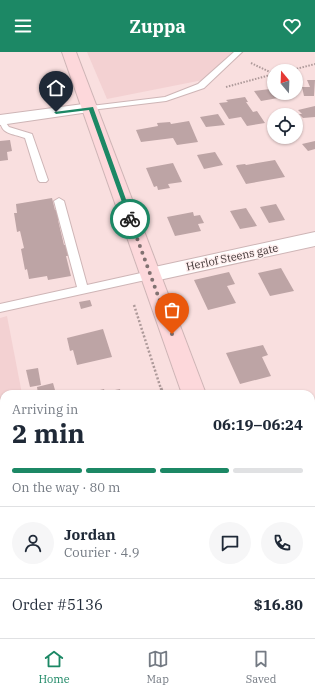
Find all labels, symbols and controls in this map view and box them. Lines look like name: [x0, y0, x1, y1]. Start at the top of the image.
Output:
icon: menu: [12, 15, 34, 37]
text: Zuppa: [129, 15, 186, 38]
icon: heart: [281, 15, 303, 37]
north arrow: [267, 64, 303, 100]
map controls: [267, 64, 303, 144]
pin: [39, 71, 73, 112]
icon: home: [45, 77, 67, 99]
button: locate: [267, 108, 303, 144]
courier: [110, 199, 150, 239]
icon: bike: [119, 208, 141, 230]
street label: Herlof Steens gate: [185, 240, 279, 274]
pin: [155, 293, 189, 334]
icon: bag: [161, 299, 183, 321]
text: Arriving in: [12, 401, 78, 418]
text: 06:19–06:24: [213, 415, 303, 434]
text: 2 min: [12, 416, 85, 450]
text: On the way · 80 m: [12, 479, 120, 496]
button: person: [12, 522, 54, 564]
button: chat: [209, 522, 251, 564]
button: phone: [261, 522, 303, 564]
text: Jordan: [64, 525, 116, 544]
text: Courier · 4.9: [64, 544, 140, 561]
text: Order #5136: [12, 595, 103, 614]
text: $16.80: [254, 595, 303, 614]
tab: Home: [38, 648, 70, 686]
tab: Map: [147, 648, 169, 686]
tab: Saved: [246, 648, 277, 686]

